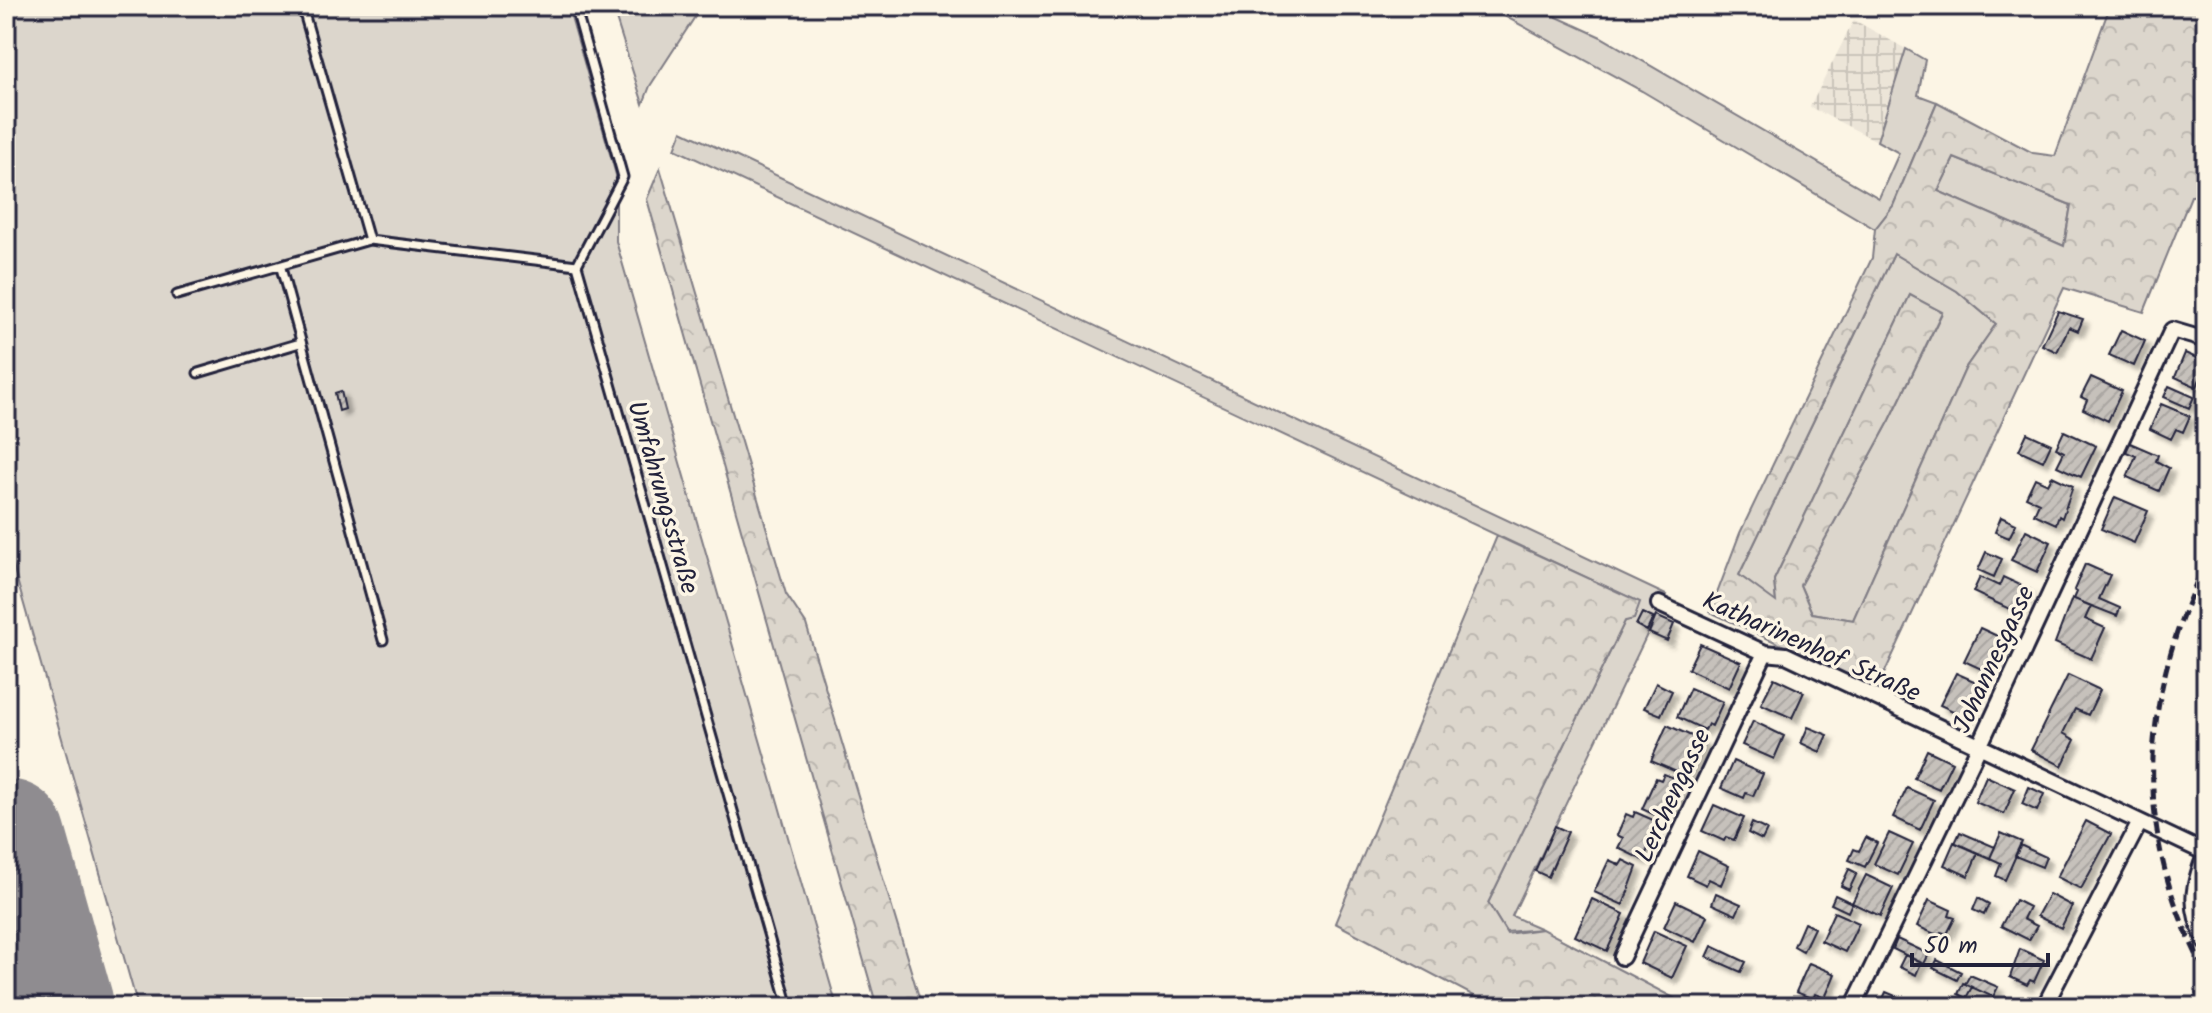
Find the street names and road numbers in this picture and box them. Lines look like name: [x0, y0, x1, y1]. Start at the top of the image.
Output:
street label: Umfahrungsstraße: [614, 396, 710, 599]
street label: Johannesgasse: [1942, 579, 2048, 741]
street label: Katharinenhof Straße: [1695, 581, 1928, 715]
street label: Lerchengasse: [1624, 721, 1723, 870]

